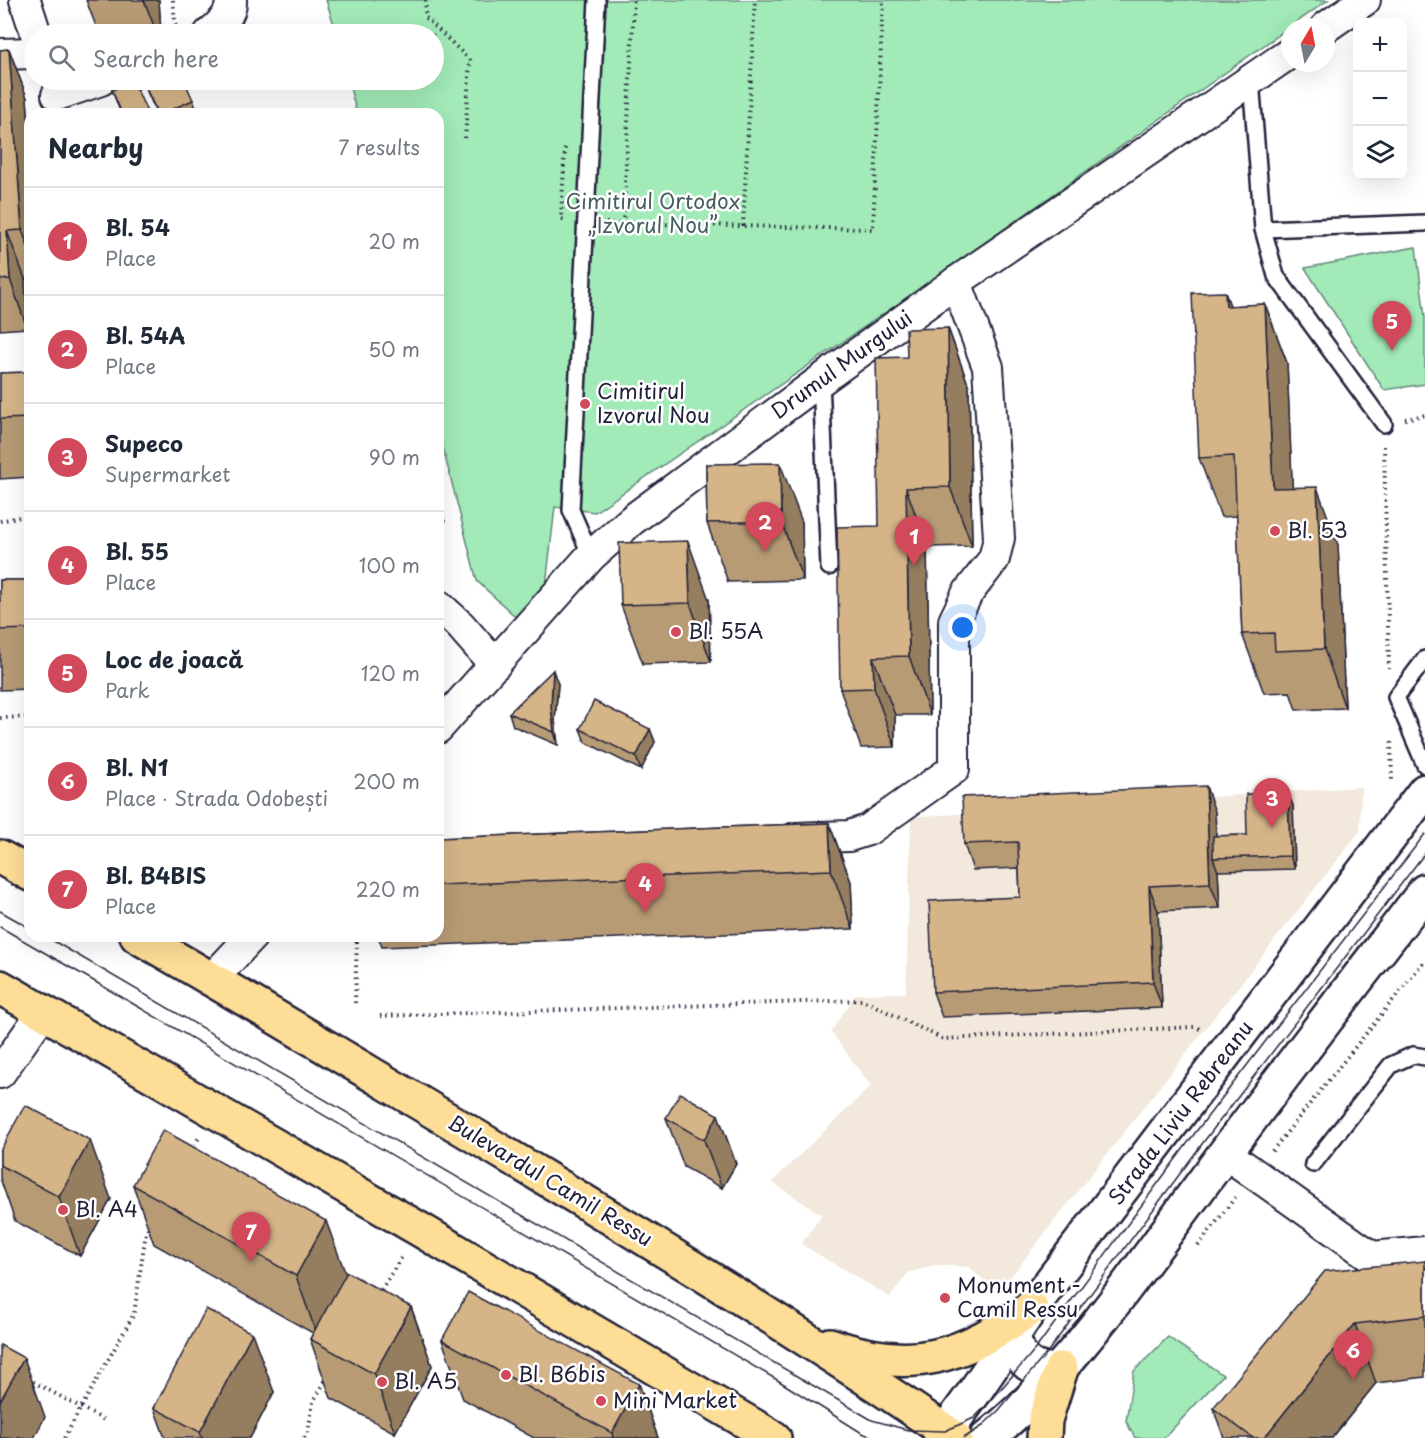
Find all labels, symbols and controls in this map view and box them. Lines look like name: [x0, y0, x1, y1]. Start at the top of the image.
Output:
north arrow: [1281, 18, 1335, 72]
map controls: [1353, 18, 1407, 180]
button: +: [1353, 18, 1407, 72]
search box: [24, 24, 444, 90]
icon: search: [45, 41, 78, 74]
text: Search here: [93, 41, 219, 74]
button: −: [1353, 72, 1407, 126]
button: layers: [1353, 126, 1407, 180]
text: Nearby: [48, 128, 143, 167]
text: 7 results: [338, 132, 420, 162]
park label: Cimitirul Ortodox „Izvorul Nou”: [566, 184, 740, 240]
text: Bl. 54: [105, 210, 170, 243]
text: 1: [63, 226, 72, 256]
text: 20 m: [368, 226, 420, 256]
text: Place: [105, 243, 156, 273]
street label: Drumul Murgului: [763, 301, 918, 426]
pin: 5: [1372, 302, 1412, 351]
text: Bl. 54A: [105, 318, 185, 351]
text: 2: [60, 334, 75, 364]
text: 50 m: [368, 334, 420, 364]
text: Place: [105, 351, 156, 381]
place label: Cimitirul Izvorul Nou: [597, 374, 710, 430]
marker: Cimitirul Izvorul Nou: [578, 397, 592, 411]
text: Supeco: [105, 426, 183, 459]
text: 3: [61, 442, 74, 472]
text: 90 m: [369, 442, 420, 472]
text: Supermarket: [105, 459, 231, 489]
pin: 2: [746, 502, 784, 552]
place label: Bl. 53: [1287, 513, 1348, 545]
pin: 1: [894, 516, 934, 566]
marker: Bl. 53: [1268, 524, 1282, 538]
text: Bl. 55: [105, 534, 169, 567]
text: 4: [61, 550, 74, 580]
text: 100 m: [359, 550, 420, 580]
text: Place: [105, 567, 156, 597]
your location: [948, 613, 977, 642]
place label: Bl. 55A: [688, 614, 763, 646]
marker: Bl. 55A: [669, 625, 683, 639]
text: Loc de joacă: [105, 642, 243, 675]
text: 5: [61, 658, 74, 688]
text: 120 m: [361, 658, 420, 688]
text: Park: [105, 675, 150, 705]
text: Bl. N1: [105, 750, 168, 783]
text: 6: [60, 766, 75, 796]
text: 200 m: [353, 766, 420, 796]
pin: 3: [1252, 778, 1292, 828]
text: Place · Strada Odobești: [105, 783, 328, 813]
text: Bl. B4BIS: [105, 858, 206, 891]
pin: 4: [626, 864, 664, 913]
text: 7: [62, 874, 73, 904]
text: 220 m: [356, 874, 420, 904]
text: Place: [105, 891, 156, 921]
street label: Strada Liviu Rebreanu: [1099, 1013, 1260, 1211]
street label: Bulevardul Camil Ressu: [442, 1105, 660, 1253]
place label: Bl. A4: [75, 1192, 138, 1224]
marker: Bl. A4: [56, 1203, 70, 1217]
pin: 7: [232, 1212, 270, 1262]
place label: Monument - Camil Ressu: [957, 1268, 1081, 1324]
marker: Monument - Camil Ressu: [938, 1291, 952, 1305]
pin: 6: [1334, 1330, 1372, 1380]
place label: Bl. B6bis: [518, 1357, 605, 1389]
place label: Bl. A5: [394, 1364, 457, 1396]
marker: Bl. B6bis: [499, 1368, 513, 1382]
marker: Bl. A5: [375, 1375, 389, 1389]
place label: Mini Market: [613, 1383, 737, 1415]
marker: Mini Market: [594, 1394, 608, 1408]

